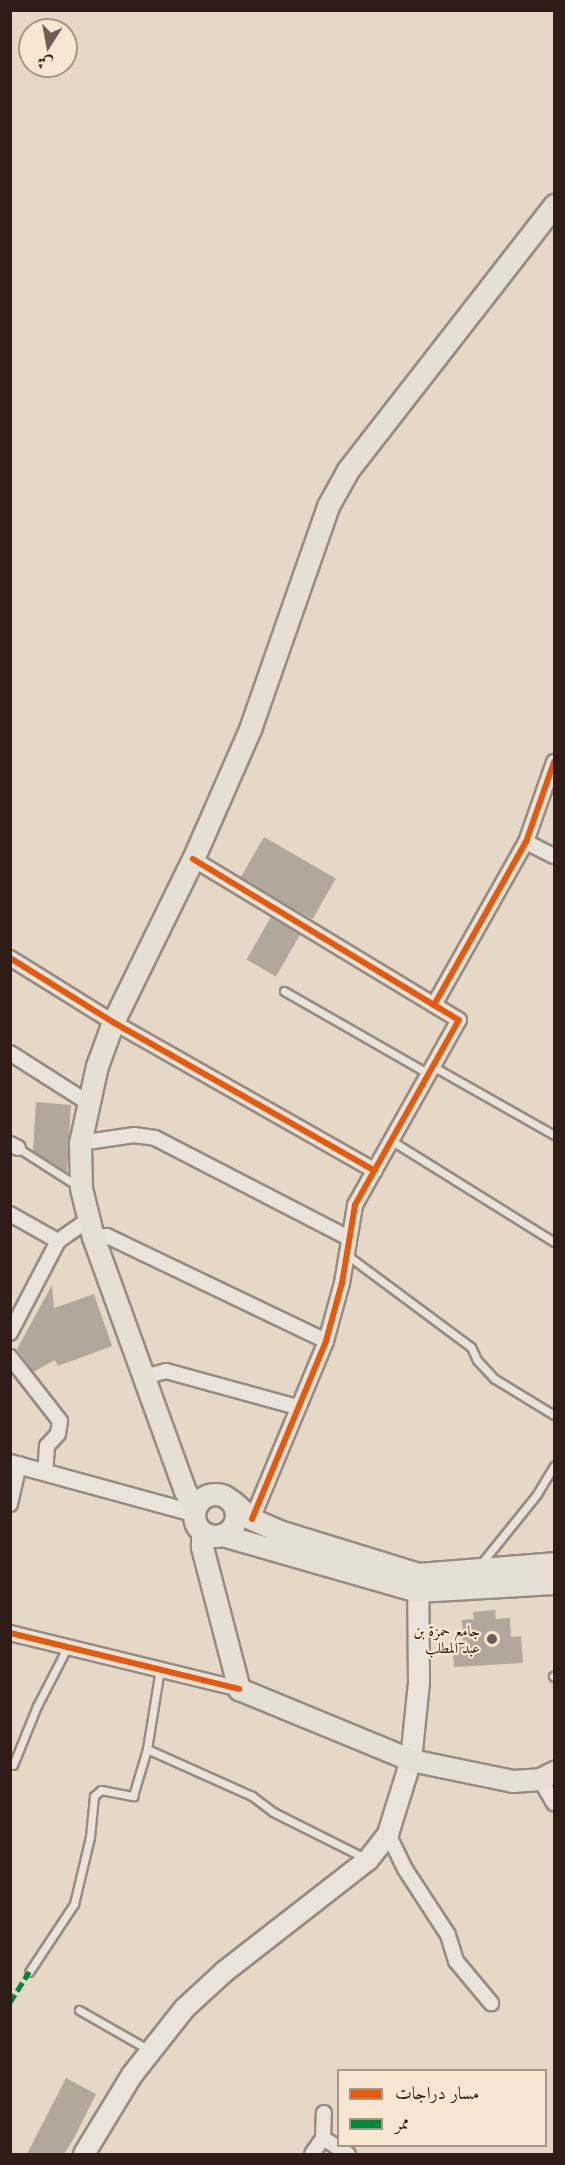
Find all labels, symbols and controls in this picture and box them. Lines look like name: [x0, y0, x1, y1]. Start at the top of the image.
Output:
north arrow: [18, 18, 78, 78]
text: ش: [35, 52, 55, 75]
place label: جامع حمزة بن عبد المطلب: [413, 1621, 480, 1656]
marker: جامع حمزة بن عبد المطلب: [485, 1632, 499, 1646]
legend: [337, 2069, 547, 2147]
text: مسار دراجات: [395, 2082, 479, 2104]
text: ممر: [395, 2112, 409, 2134]

